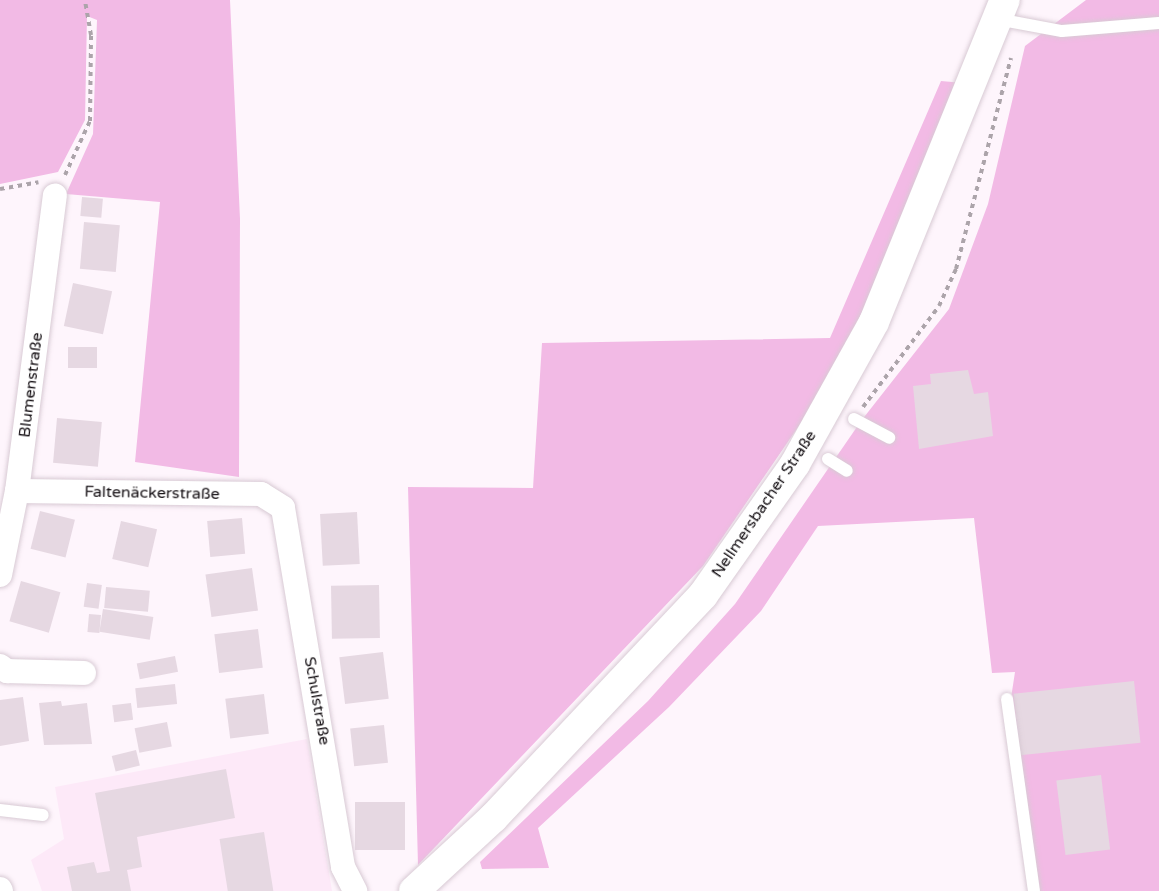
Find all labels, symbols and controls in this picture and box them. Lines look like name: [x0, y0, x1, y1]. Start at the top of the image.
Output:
street label: Blumenstraße: [15, 331, 47, 439]
street label: Nellmersbacher Straße: [708, 427, 820, 581]
street label: Faltenäckerstraße: [84, 482, 220, 504]
street label: Schulstraße: [300, 655, 334, 747]

